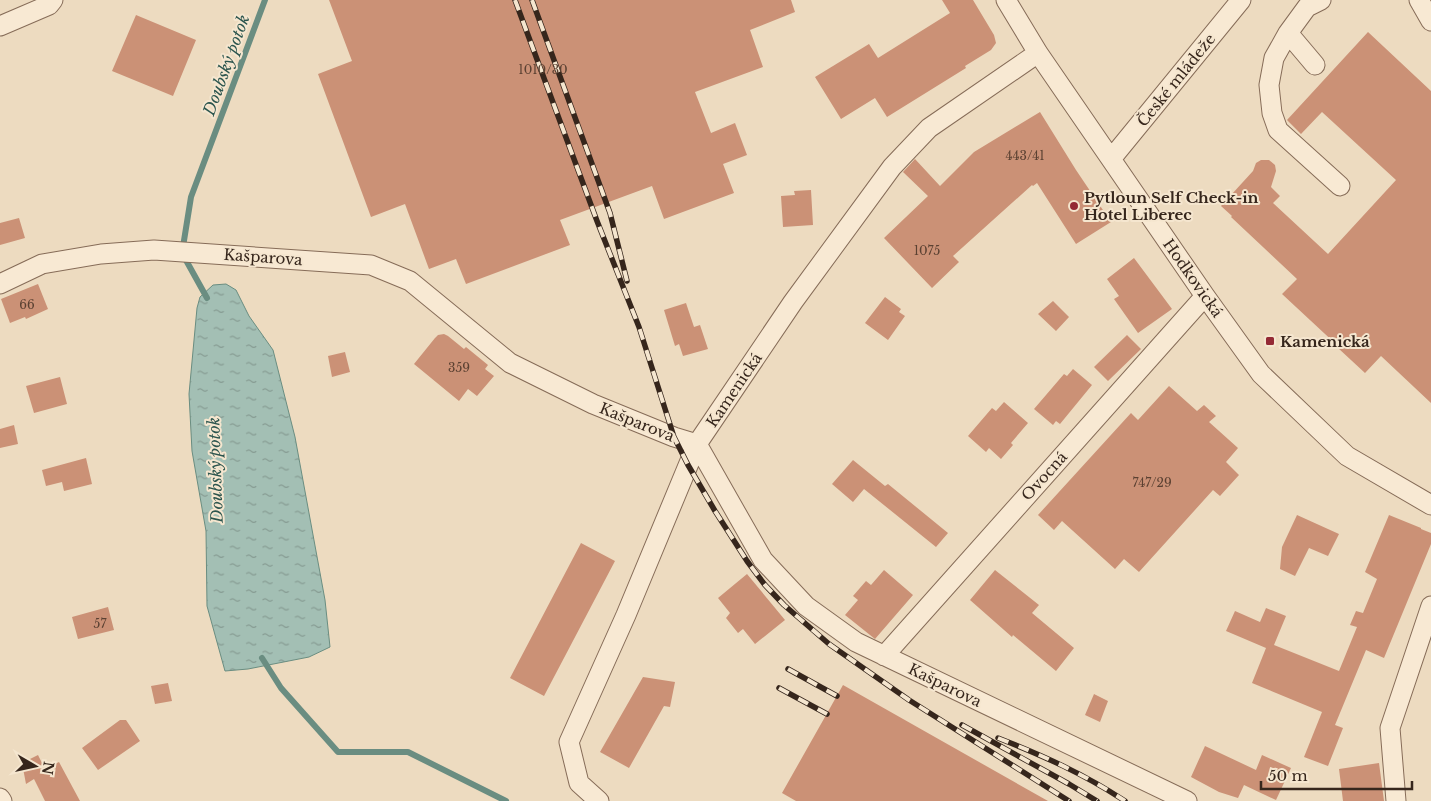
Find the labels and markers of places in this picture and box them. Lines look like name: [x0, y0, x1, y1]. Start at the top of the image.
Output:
place label: Pytloun Self Check-in Hotel Liberec: [1084, 188, 1259, 224]
marker: Pytloun Self Check-in Hotel Liberec: [1068, 200, 1080, 212]
place label: Kamenická: [1280, 332, 1370, 351]
marker: Kamenická: [1264, 335, 1276, 347]

